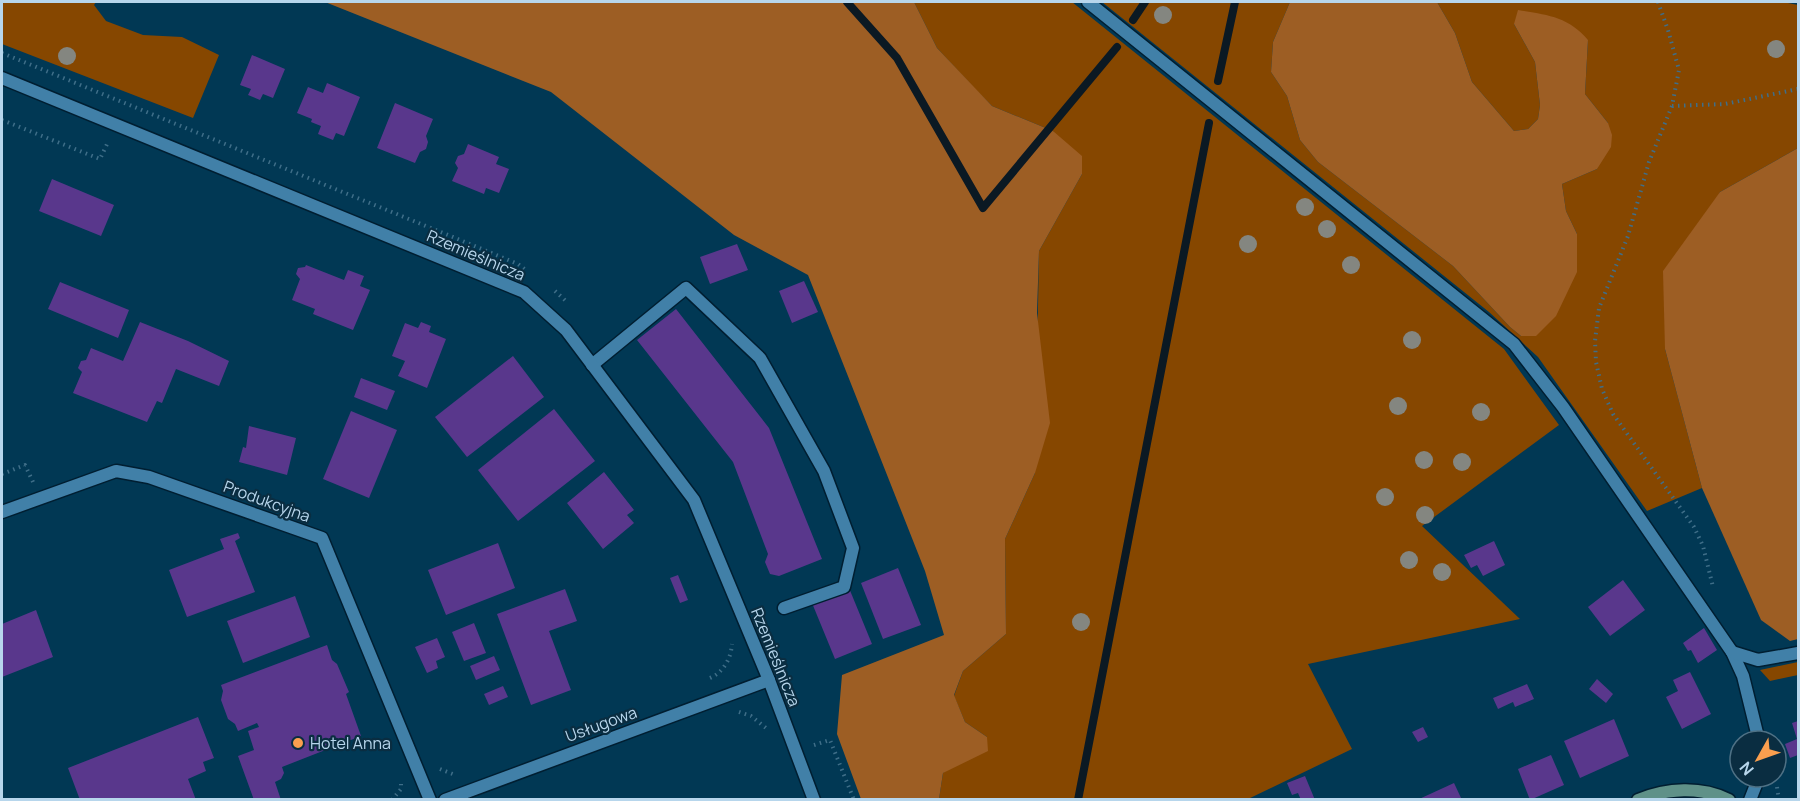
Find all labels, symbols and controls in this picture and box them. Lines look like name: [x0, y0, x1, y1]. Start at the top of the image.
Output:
street label: Rzemieślnicza: [423, 224, 529, 286]
street label: Produkcyjna: [221, 475, 313, 527]
street label: Rzemieślnicza: [746, 604, 806, 710]
street label: Usługowa: [562, 701, 640, 747]
north arrow: [1728, 729, 1788, 789]
place label: Hotel Anna: [310, 732, 391, 754]
marker: Hotel Anna: [291, 736, 305, 750]
text: N: [1734, 757, 1759, 780]

